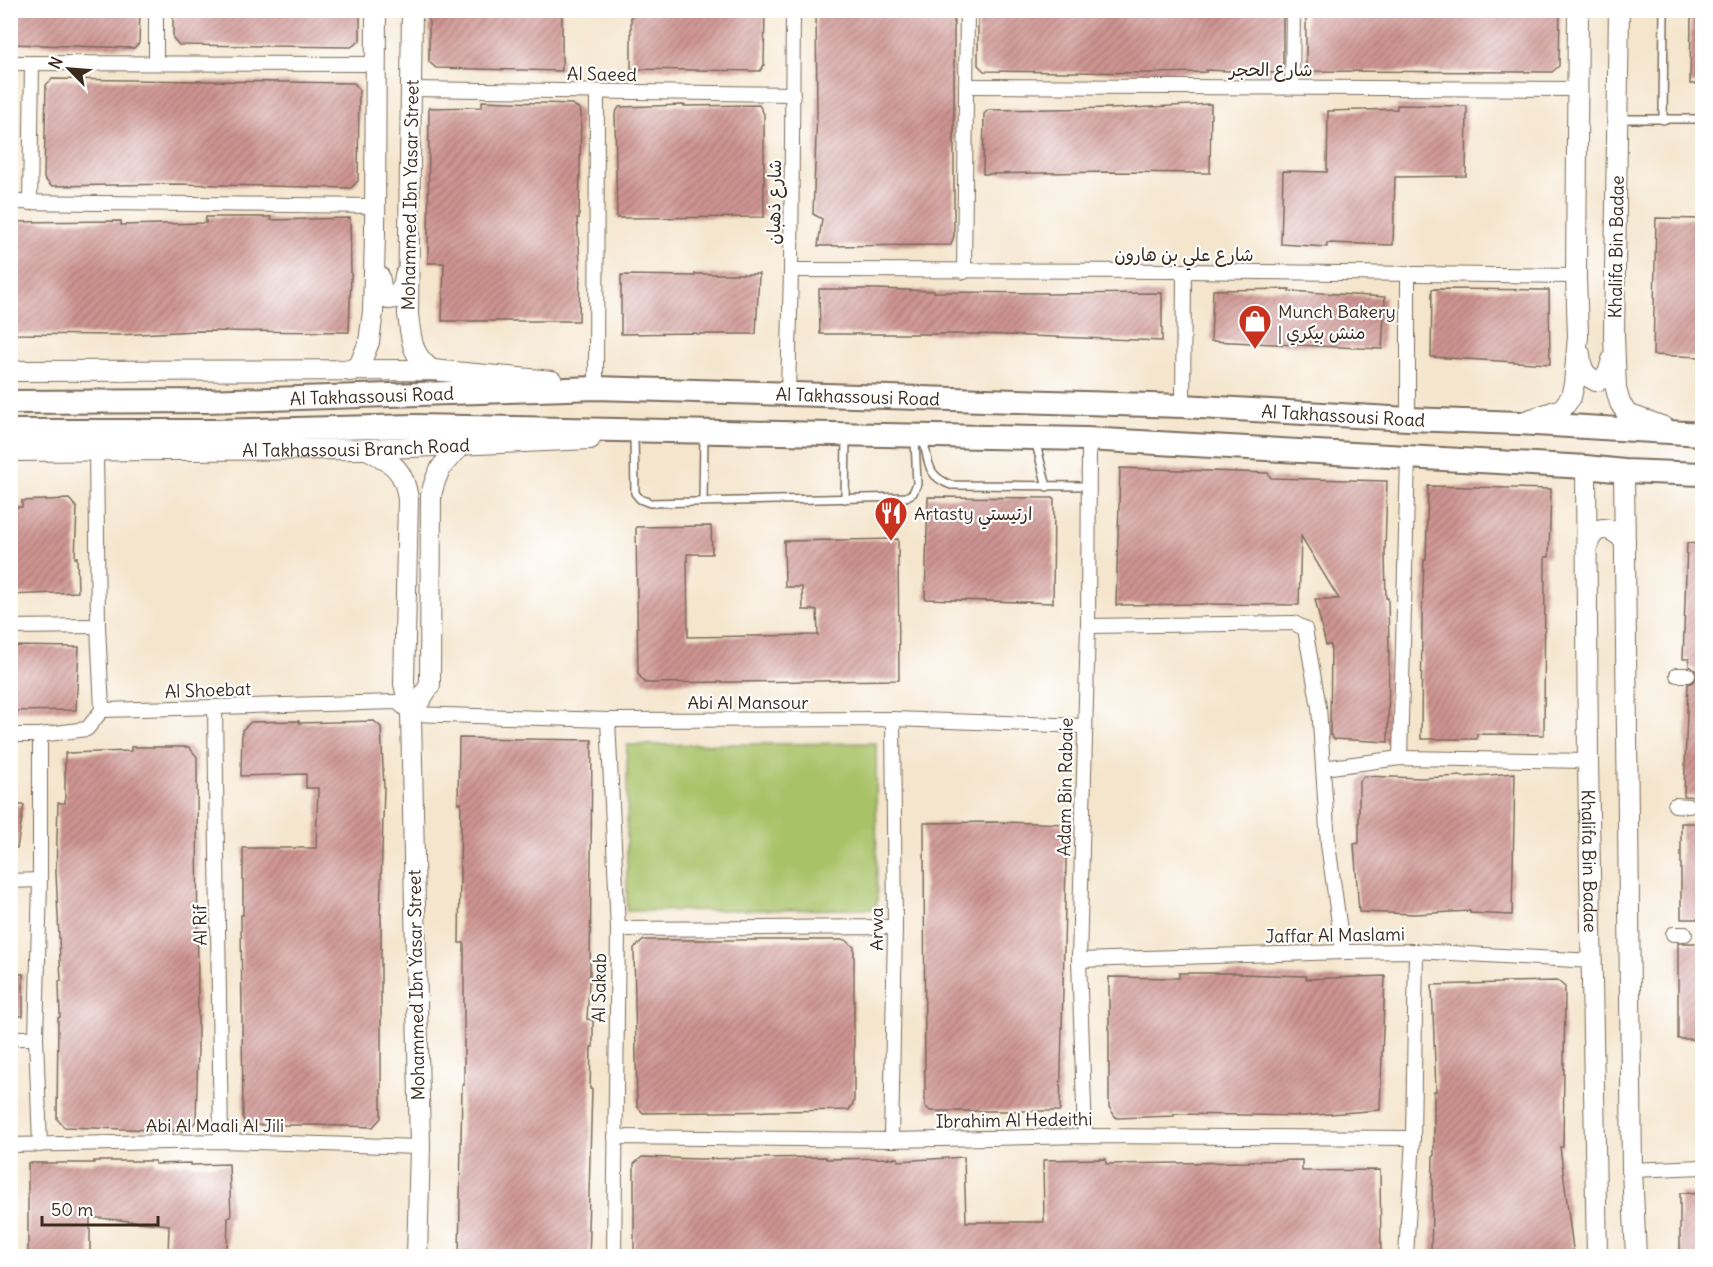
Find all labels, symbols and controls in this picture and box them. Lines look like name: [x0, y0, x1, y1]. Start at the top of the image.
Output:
north arrow: [39, 39, 99, 99]
text: N: [44, 53, 67, 72]
street label: شارع الحجر: [1227, 58, 1313, 82]
street label: Al Saeed: [567, 62, 638, 86]
street label: Mohammed Ibn Yasar Street: [396, 79, 424, 311]
street label: شارع ذهبان: [762, 159, 787, 245]
street label: Khalifa Bin Badae: [1603, 175, 1629, 319]
street label: شارع علي بن هارون: [1114, 243, 1254, 271]
place label: Munch Bakery | منش بيكري: [1278, 300, 1396, 346]
shop icon: Munch Bakery | منش بيكري: [1237, 303, 1273, 350]
street label: Al Takhassousi Road: [289, 381, 455, 410]
street label: Al Takhassousi Road: [775, 382, 940, 410]
street label: Al Takhassousi Road: [1261, 399, 1426, 431]
street label: Al Takhassousi Branch Road: [242, 433, 471, 461]
restaurant icon: Artasty ارتيستي: [873, 495, 909, 542]
place label: Artasty ارتيستي: [914, 502, 1032, 530]
street label: Al Shoebat: [164, 677, 252, 703]
street label: Abi Al Mansour: [687, 691, 809, 714]
street label: Adam Bin Rabaie: [1052, 718, 1078, 856]
street label: Khalifa Bin Badae: [1577, 789, 1603, 933]
street label: Mohammed Ibn Yasar Street: [402, 869, 430, 1101]
street label: Al Rif: [188, 903, 212, 946]
street label: Arwa: [865, 907, 888, 951]
street label: Jaffar Al Maslami: [1265, 922, 1405, 948]
street label: Al Sakab: [587, 953, 611, 1023]
street label: Ibrahim Al Hedeithi: [935, 1107, 1093, 1133]
street label: Abi Al Maali Al Jili: [146, 1114, 284, 1137]
scale bar: [42, 1189, 158, 1227]
text: 50 m: [51, 1198, 93, 1221]

